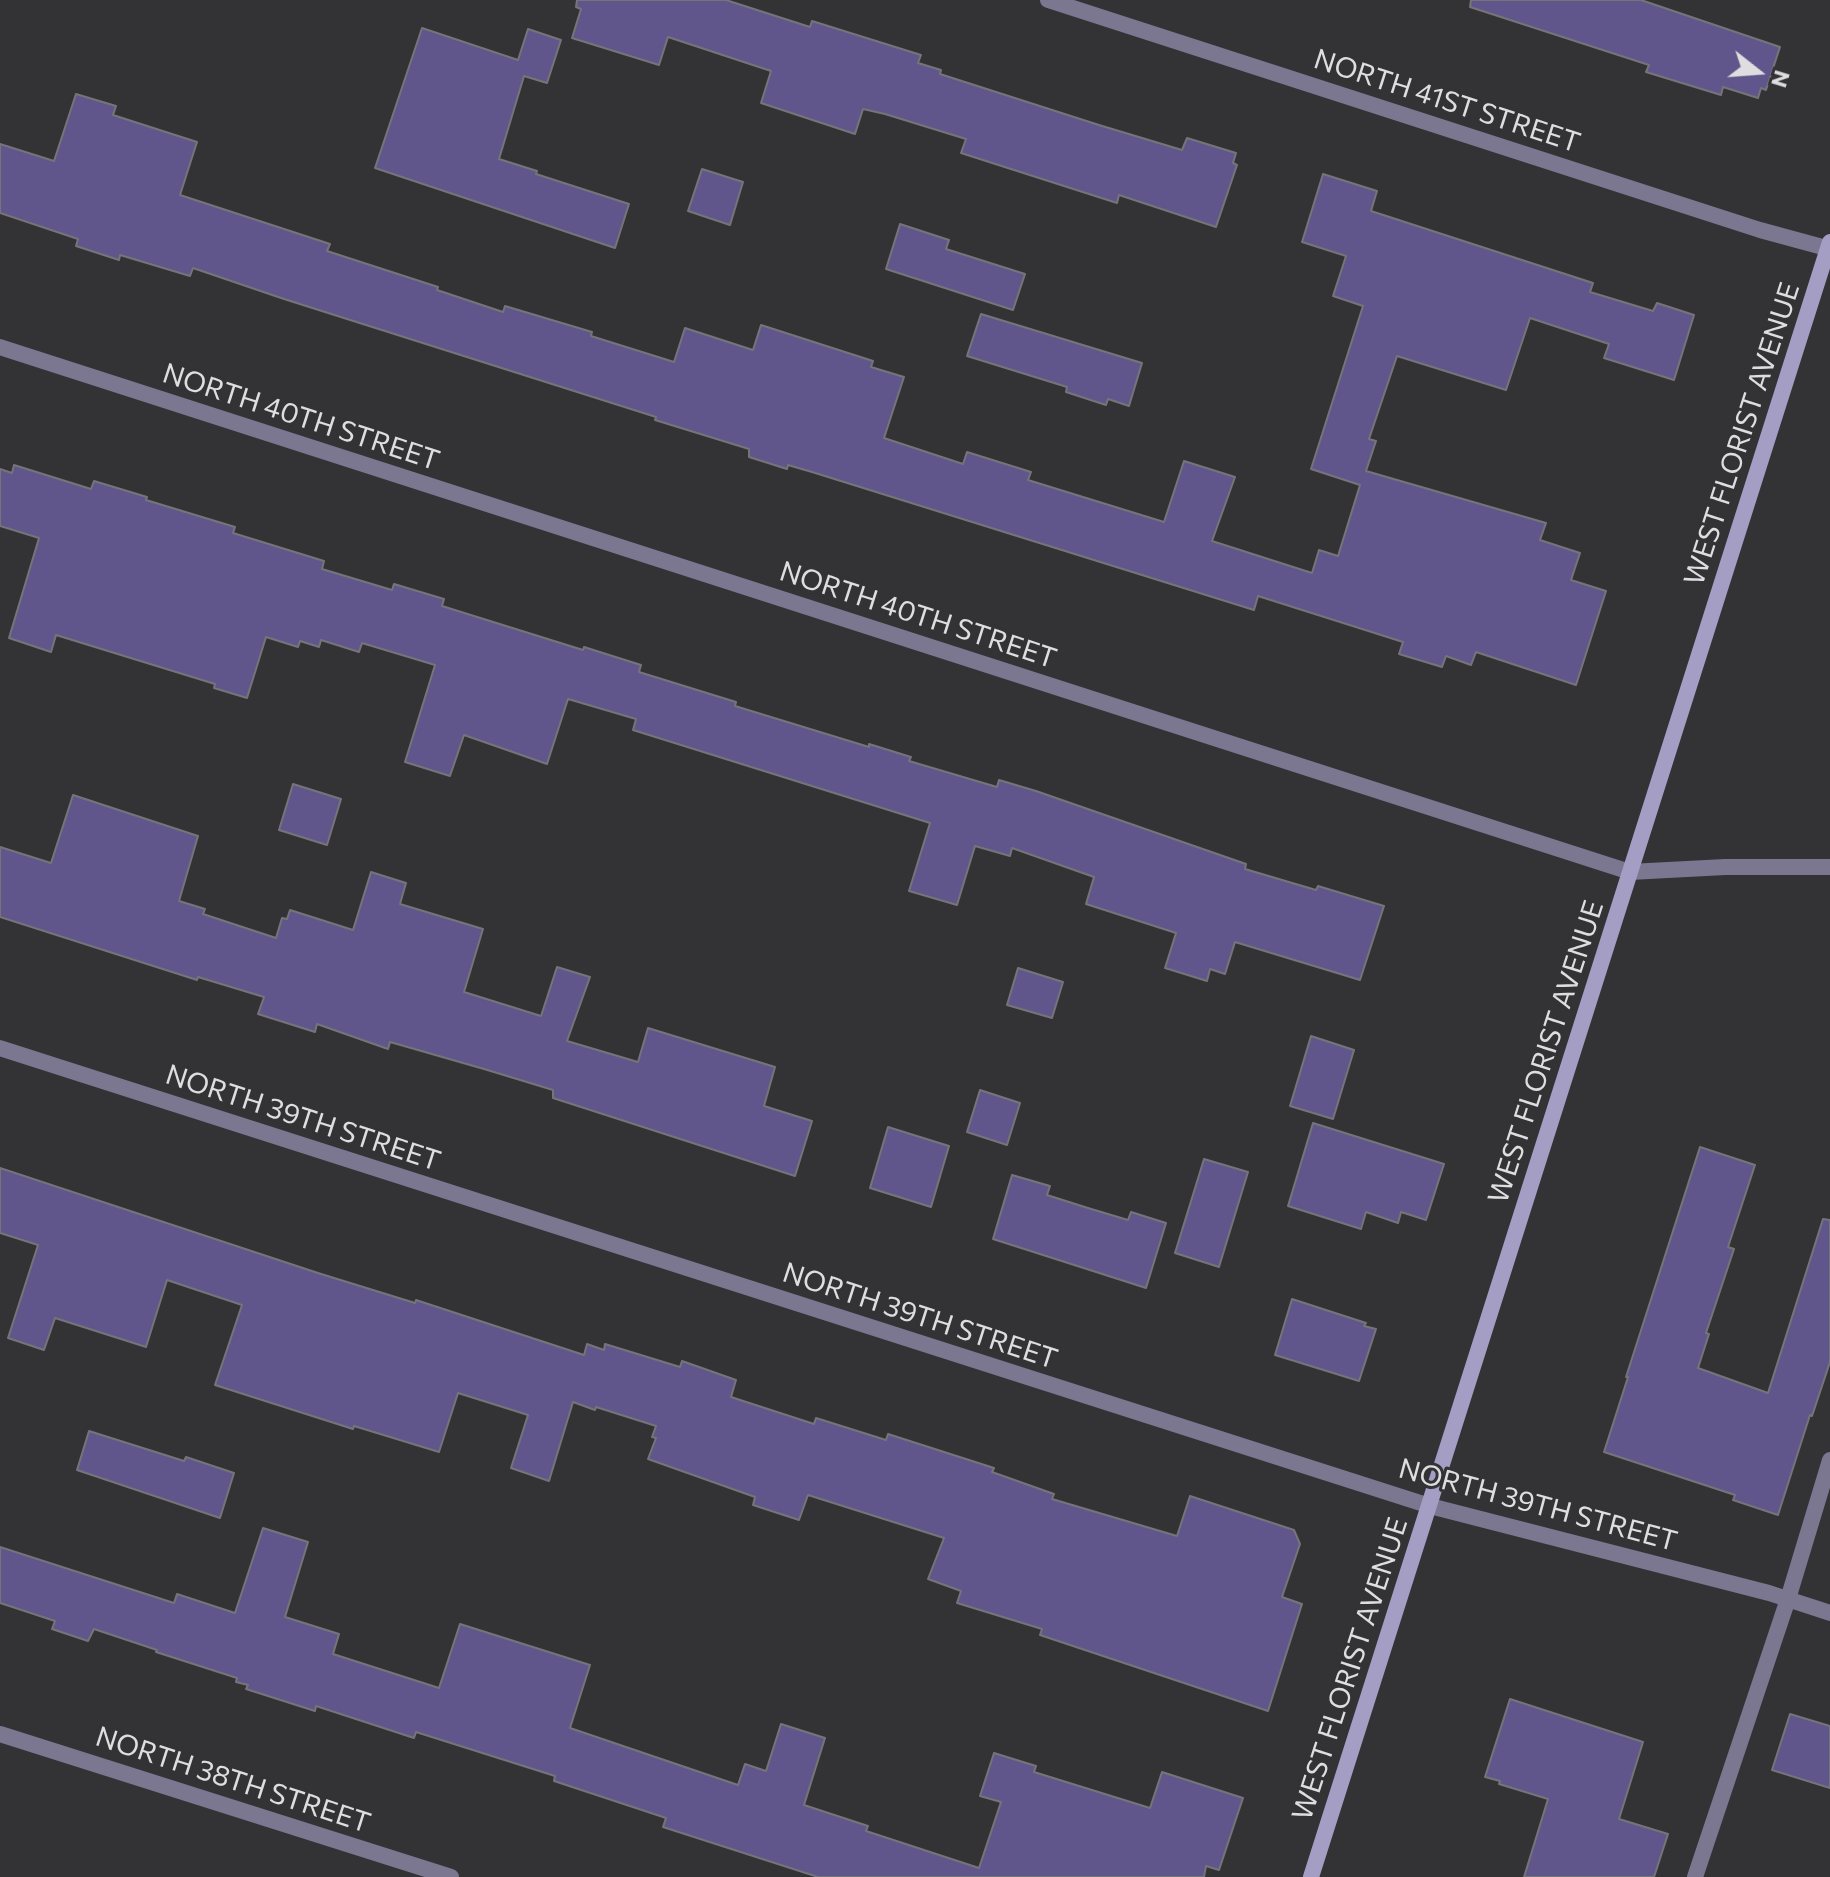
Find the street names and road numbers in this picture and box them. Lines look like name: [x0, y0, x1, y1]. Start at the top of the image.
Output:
street label: NORTH 41ST STREET: [1310, 42, 1584, 160]
street label: WEST FLORIST AVENUE: [1677, 278, 1807, 590]
street label: NORTH 40TH STREET: [158, 356, 444, 478]
street label: NORTH 40TH STREET: [775, 554, 1061, 676]
street label: WEST FLORIST AVENUE: [1481, 896, 1611, 1208]
street label: NORTH 39TH STREET: [161, 1058, 445, 1178]
street label: NORTH 39TH STREET: [778, 1256, 1062, 1376]
street label: NORTH 39TH STREET: [1395, 1452, 1681, 1558]
street label: WEST FLORIST AVENUE: [1285, 1513, 1415, 1825]
street label: NORTH 38TH STREET: [91, 1720, 375, 1840]

